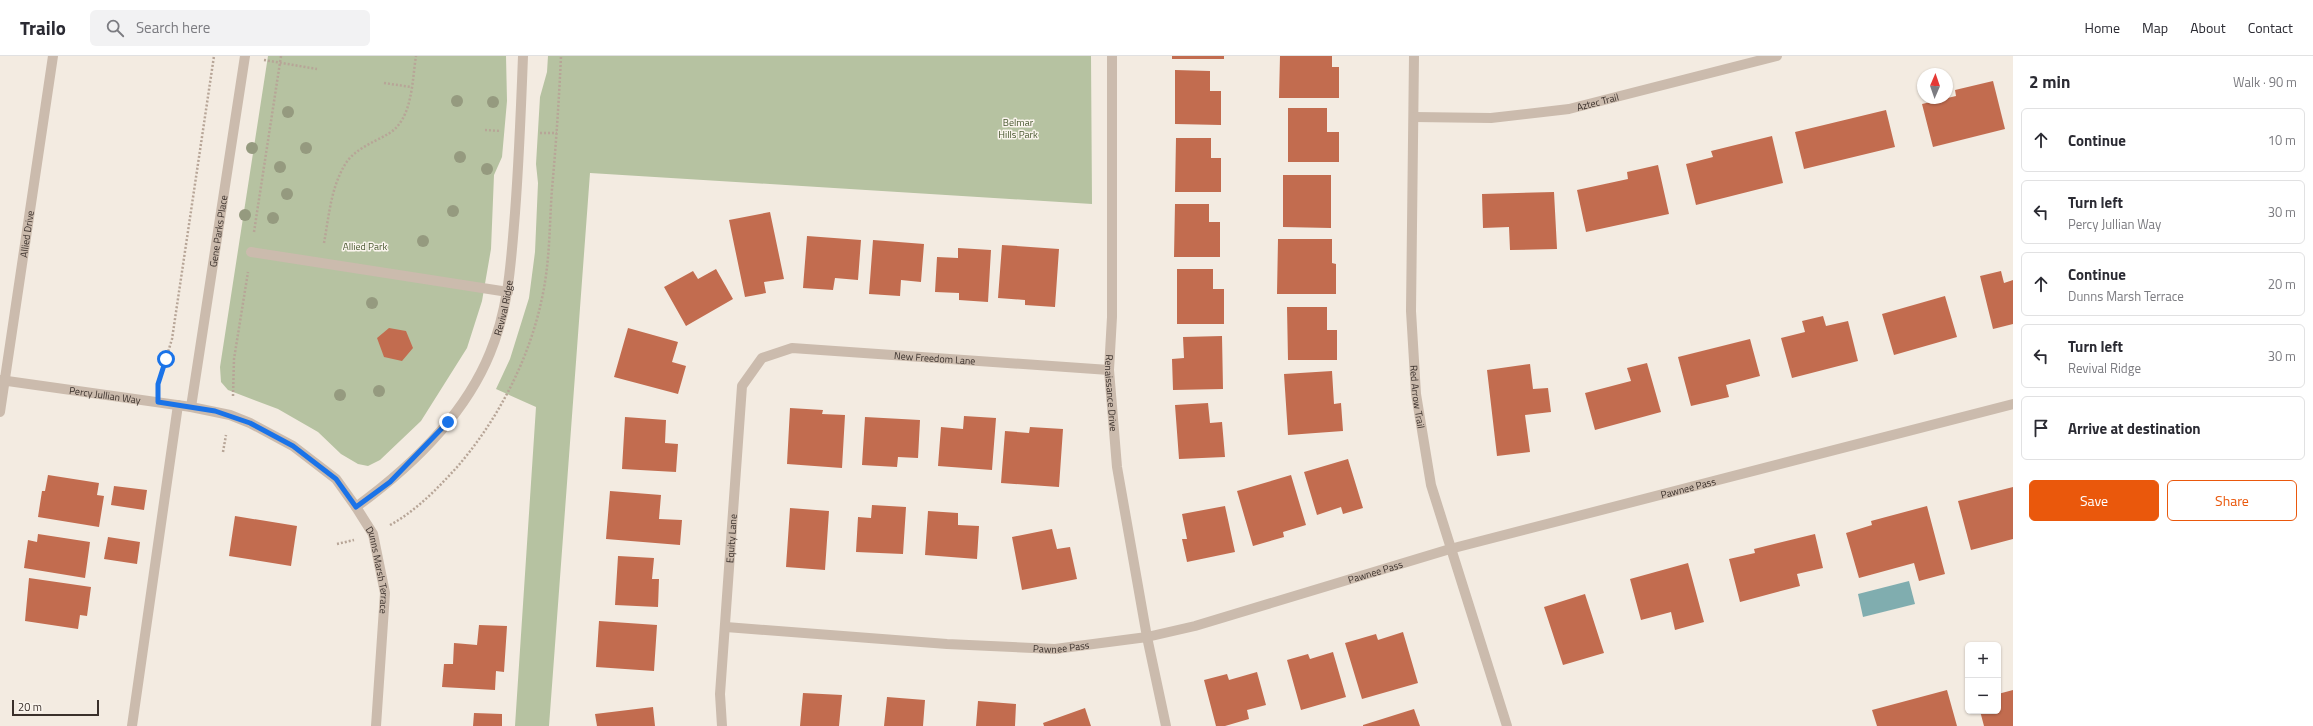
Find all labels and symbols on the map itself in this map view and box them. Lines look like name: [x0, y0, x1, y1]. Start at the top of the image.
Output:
north arrow: [1917, 68, 1953, 104]
street label: Aztec Trail: [1575, 89, 1620, 114]
park label: Belmar Hills Park: [998, 115, 1038, 142]
street label: Gene Parks Place: [205, 194, 231, 268]
street label: Allied Drive: [16, 209, 37, 258]
park label: Allied Park: [343, 239, 387, 254]
street label: Revival Ridge: [490, 279, 516, 337]
street label: New Freedom Lane: [894, 348, 976, 368]
route start: [157, 350, 175, 368]
street label: Renaissance Drive: [1101, 354, 1122, 432]
street label: Red Arrow Trail: [1407, 364, 1429, 430]
street label: Percy Jullian Way: [68, 382, 142, 407]
route end: [439, 413, 457, 431]
street label: Pawnee Pass: [1659, 473, 1718, 502]
street label: Equity Lane: [722, 513, 740, 563]
street label: Dunns Marsh Terrace: [362, 523, 393, 614]
street label: Pawnee Pass: [1346, 556, 1405, 587]
street label: Pawnee Pass: [1033, 637, 1090, 657]
scale bar: [12, 698, 99, 717]

